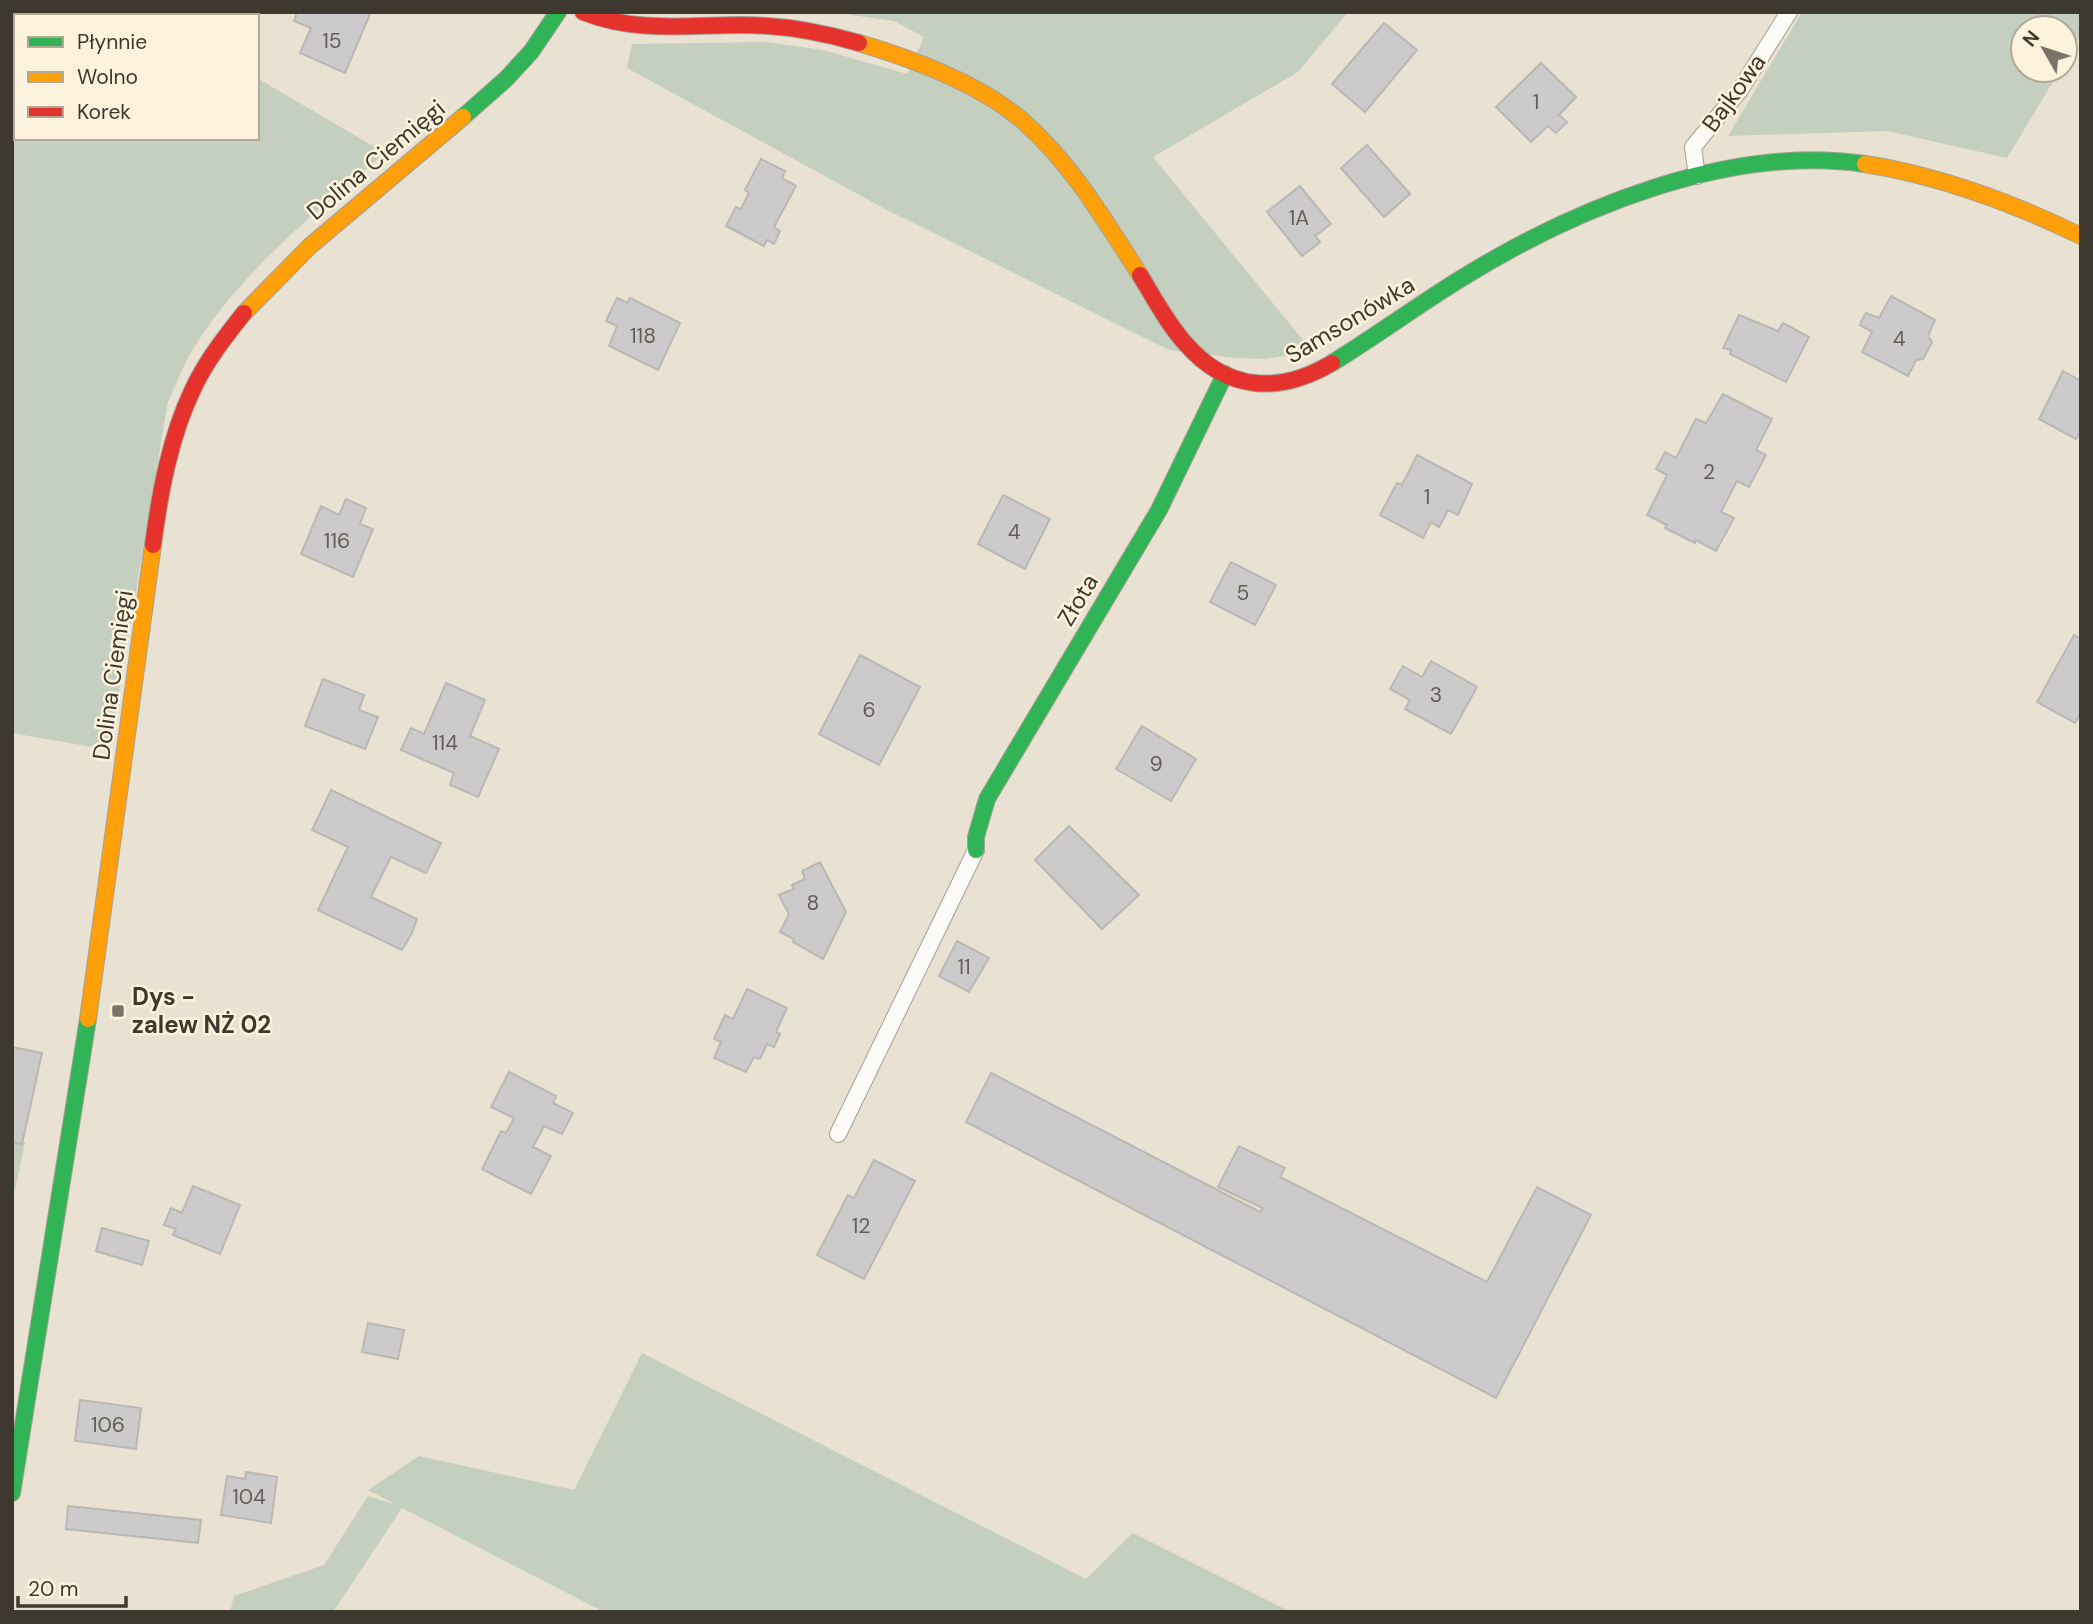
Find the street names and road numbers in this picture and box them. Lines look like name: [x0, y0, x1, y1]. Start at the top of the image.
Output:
street label: Bajkowa: [1695, 47, 1772, 138]
street label: Dolina Ciemięgi: [300, 93, 451, 227]
street label: Samsonówka: [1279, 269, 1420, 370]
street label: Złota: [1050, 568, 1105, 631]
street label: Dolina Ciemięgi: [85, 588, 140, 762]

